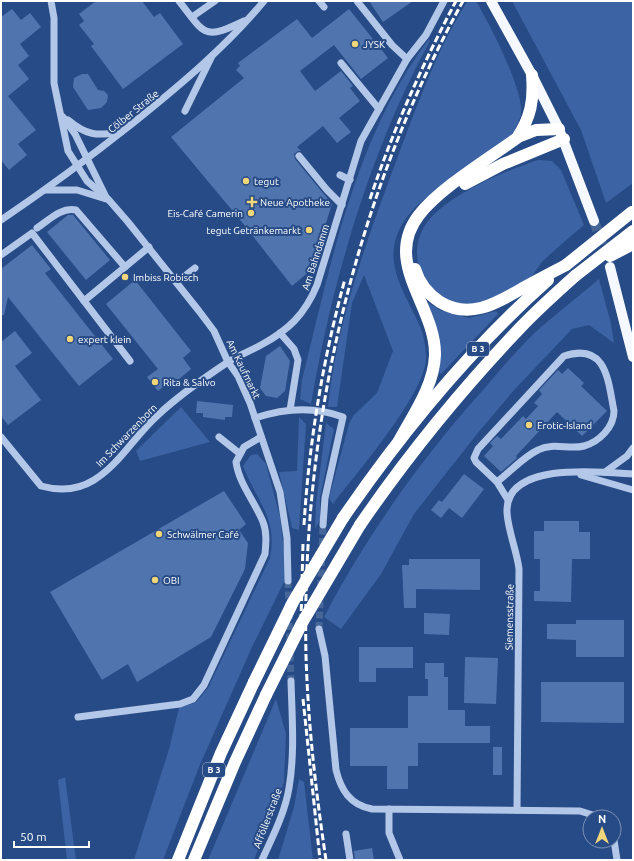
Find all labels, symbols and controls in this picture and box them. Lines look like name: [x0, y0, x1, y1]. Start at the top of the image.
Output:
marker: JYSK: [350, 39, 360, 49]
place label: JYSK: [363, 39, 385, 50]
street label: Cölber Straße: [106, 88, 161, 135]
marker: tegut: [241, 176, 251, 186]
place label: tegut: [254, 176, 279, 187]
marker: Neue Apotheke: [247, 197, 257, 207]
place label: Neue Apotheke: [260, 197, 330, 208]
place label: Eis-Café Camerin: [167, 208, 243, 219]
marker: Eis-Café Camerin: [246, 208, 256, 218]
street label: Am Bahndamm: [300, 223, 331, 291]
place label: tegut Getränkemarkt: [206, 225, 301, 236]
marker: tegut Getränkemarkt: [304, 225, 314, 235]
marker: Imbiss Robisch: [120, 272, 130, 282]
place label: Imbiss Robisch: [133, 272, 198, 283]
marker: expert klein: [65, 334, 75, 344]
place label: expert klein: [78, 334, 131, 345]
street label: Am Kaufmarkt: [224, 338, 263, 401]
road number: B 3: [467, 342, 489, 356]
marker: Rita & Salvo: [150, 377, 160, 387]
place label: Rita & Salvo: [163, 377, 216, 388]
street label: Im Schwarzenborn: [94, 402, 159, 469]
marker: Erotic-Island: [524, 420, 534, 430]
place label: Erotic-Island: [537, 420, 592, 431]
marker: Schwälmer Café: [154, 529, 164, 539]
place label: Schwälmer Café: [167, 529, 239, 540]
marker: OBI: [150, 575, 160, 585]
place label: OBI: [163, 575, 180, 586]
street label: Siemensstraße: [503, 584, 516, 650]
road number: B 3: [203, 763, 225, 777]
street label: Afföllerstraße: [251, 787, 284, 850]
north arrow: [582, 809, 622, 849]
text: N: [598, 813, 606, 825]
scale bar: [14, 823, 89, 849]
text: 50 m: [20, 830, 47, 843]

